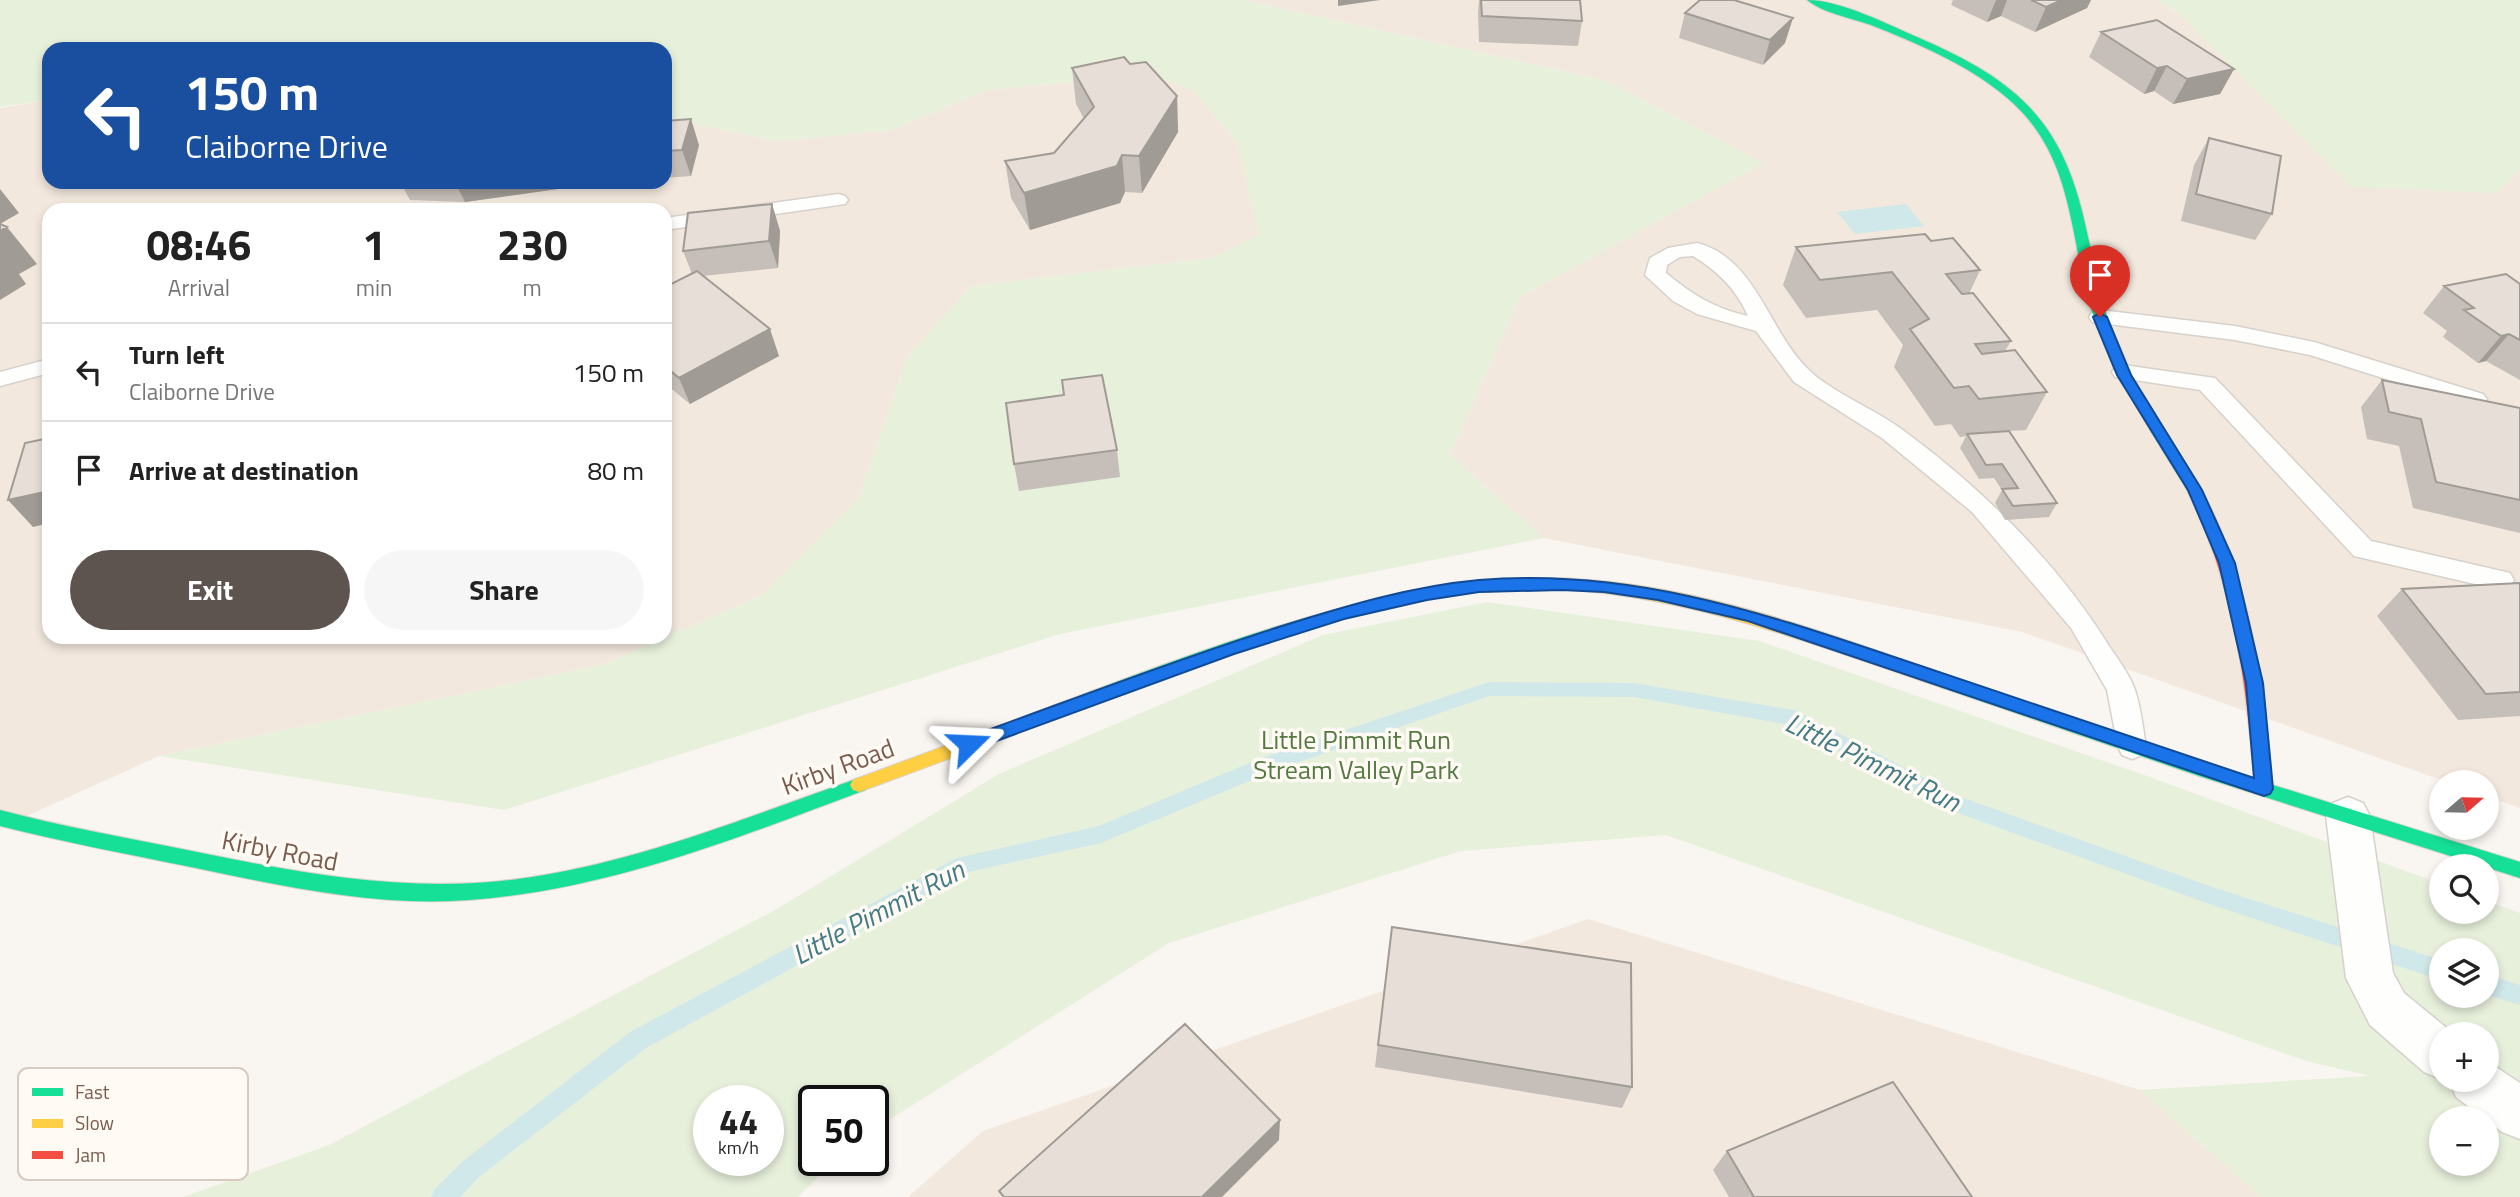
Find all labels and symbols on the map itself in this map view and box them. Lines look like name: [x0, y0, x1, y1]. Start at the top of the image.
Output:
pin: [2070, 245, 2130, 317]
water label: Little Pimmit Run: [1778, 701, 1969, 823]
position arrow: [932, 707, 1006, 781]
park label: Little Pimmit Run Stream Valley Park: [1253, 720, 1459, 789]
street label: Kirby Road: [776, 728, 900, 805]
north arrow: [2429, 770, 2499, 840]
street label: Kirby Road: [219, 820, 341, 881]
water label: Little Pimmit Run: [784, 848, 973, 975]
legend: [18, 1068, 248, 1180]
text: Fast: [75, 1077, 110, 1106]
speed limit sign: 50: [798, 1085, 889, 1176]
text: Slow: [75, 1108, 114, 1137]
text: Jam: [75, 1140, 106, 1169]

